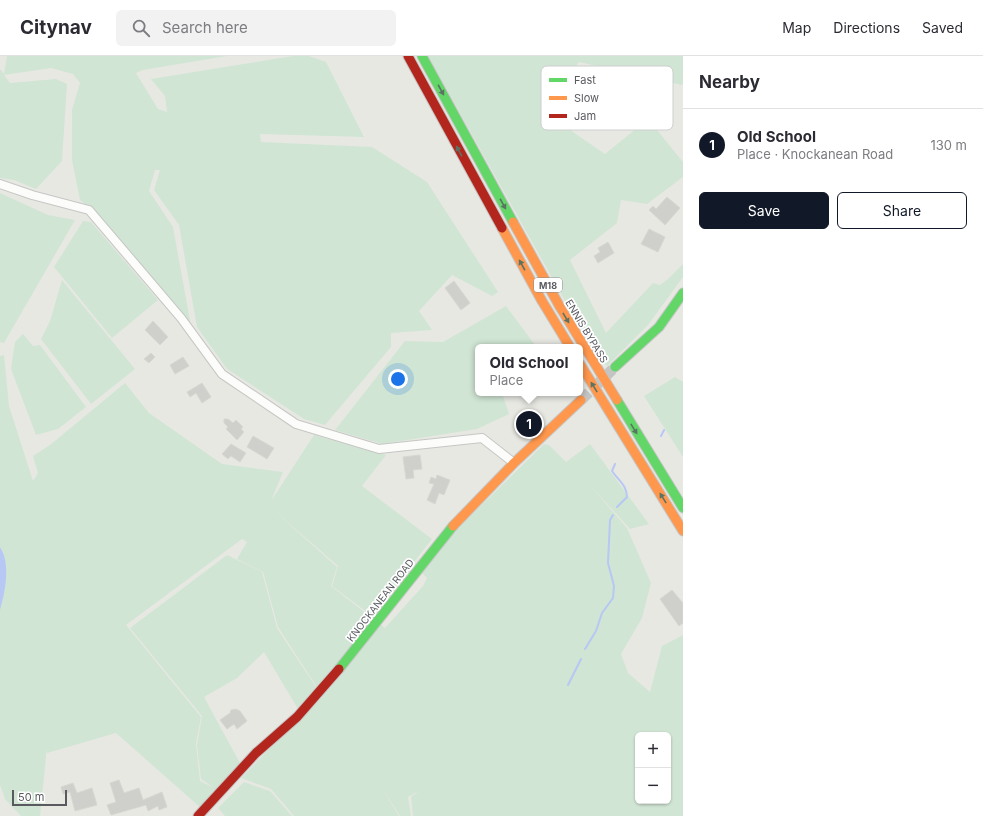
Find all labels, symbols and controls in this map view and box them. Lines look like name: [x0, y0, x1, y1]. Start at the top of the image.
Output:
search box: [116, 10, 396, 46]
text: Citynav: [20, 16, 92, 39]
icon: search: [130, 17, 152, 39]
text: Search here: [162, 18, 248, 37]
text: Map: [782, 19, 811, 36]
text: Directions: [833, 19, 900, 36]
text: Saved: [922, 19, 963, 36]
legend: [541, 66, 673, 130]
text: Nearby: [699, 72, 760, 92]
text: Fast: [574, 73, 596, 87]
one-way arrow: [437, 84, 444, 96]
text: Slow: [574, 91, 599, 105]
text: Jam: [574, 109, 596, 123]
text: Old School: [737, 127, 816, 146]
text: 1: [709, 137, 715, 153]
text: 130 m: [930, 137, 967, 153]
one-way arrow: [456, 145, 463, 157]
text: Place · Knockanean Road: [737, 146, 893, 162]
button: Save: [699, 192, 829, 229]
button: Share: [837, 192, 967, 229]
one-way arrow: [500, 198, 507, 210]
one-way arrow: [518, 259, 525, 271]
road number: M18: [534, 278, 562, 292]
street label: ENNIS BYPASS: [563, 297, 611, 365]
one-way arrow: [563, 312, 570, 324]
popup: [475, 344, 583, 396]
text: Old School: [489, 353, 569, 372]
your location: [388, 369, 408, 389]
text: Place: [489, 372, 523, 388]
one-way arrow: [591, 381, 598, 393]
pin: 1: [516, 409, 542, 439]
one-way arrow: [630, 424, 638, 434]
one-way arrow: [659, 492, 666, 504]
street label: KNOCKANEAN ROAD: [344, 556, 416, 644]
map controls: [635, 732, 671, 804]
button: +: [635, 732, 671, 768]
button: −: [635, 768, 671, 804]
scale bar: [12, 788, 67, 807]
text: 50 m: [18, 790, 44, 804]

